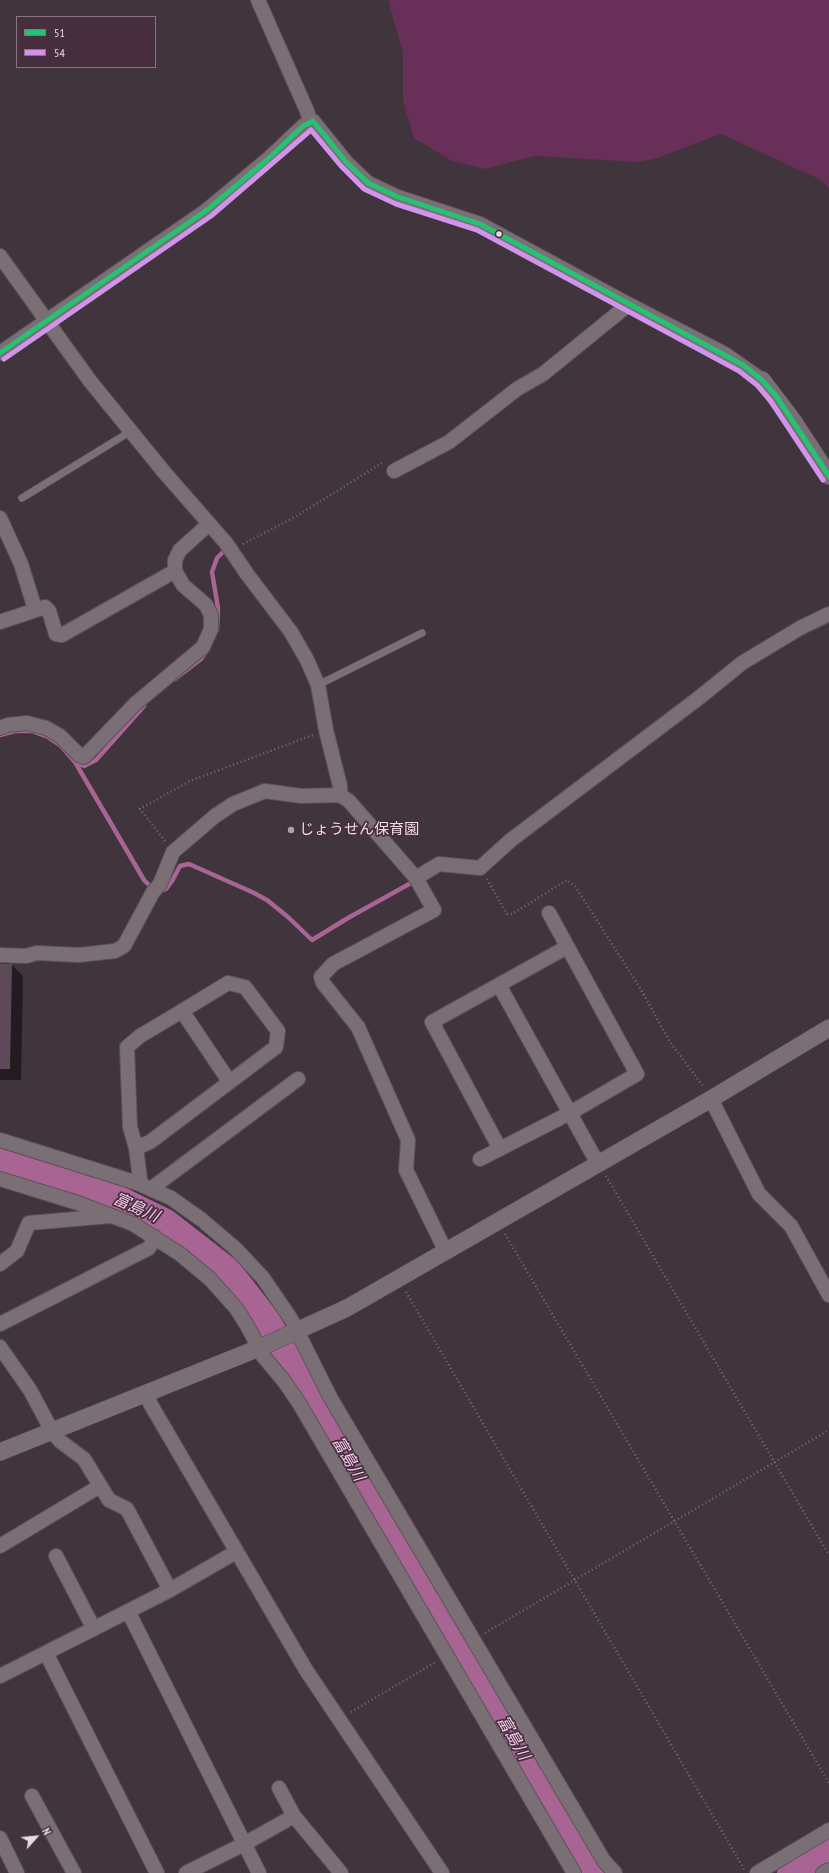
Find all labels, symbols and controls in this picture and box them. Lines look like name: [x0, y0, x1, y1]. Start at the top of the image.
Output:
legend: [16, 16, 156, 68]
text: 51: [54, 25, 65, 40]
text: 54: [54, 45, 65, 60]
unlabelled marker: [494, 229, 504, 239]
place label: じょうせん保育園: [299, 821, 419, 839]
marker: じょうせん保育園: [286, 825, 296, 835]
water label: 富島川: [110, 1189, 162, 1227]
water label: 富島川: [328, 1433, 368, 1485]
water label: 富島川: [493, 1712, 533, 1764]
north arrow: [16, 1817, 56, 1857]
text: N: [39, 1826, 54, 1837]

